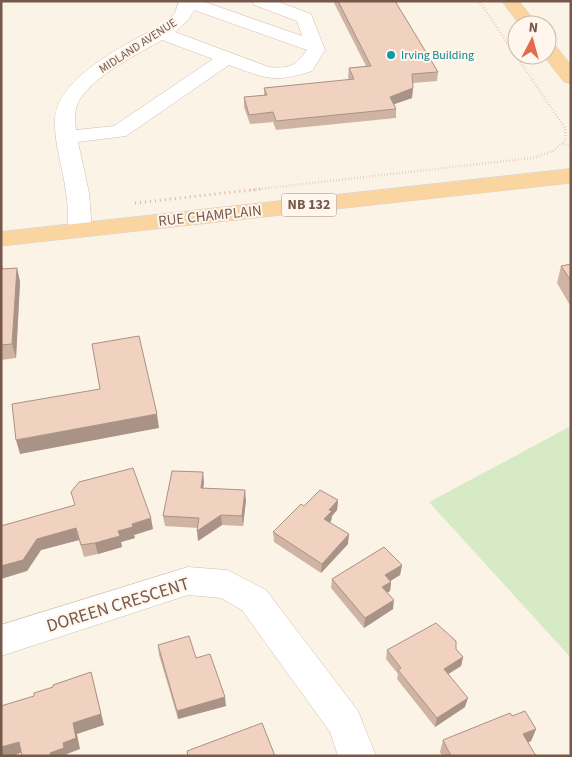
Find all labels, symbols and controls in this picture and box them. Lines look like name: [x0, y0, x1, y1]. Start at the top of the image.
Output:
street label: MIDLAND AVENUE: [96, 14, 180, 78]
north arrow: [507, 15, 557, 65]
text: N: [528, 18, 539, 38]
place label: Irving Building: [401, 47, 474, 64]
marker: Irving Building: [385, 49, 397, 61]
road number: NB 132: [282, 194, 336, 216]
street label: RUE CHAMPLAIN: [157, 200, 263, 232]
street label: DOREEN CRESCENT: [43, 571, 193, 639]

